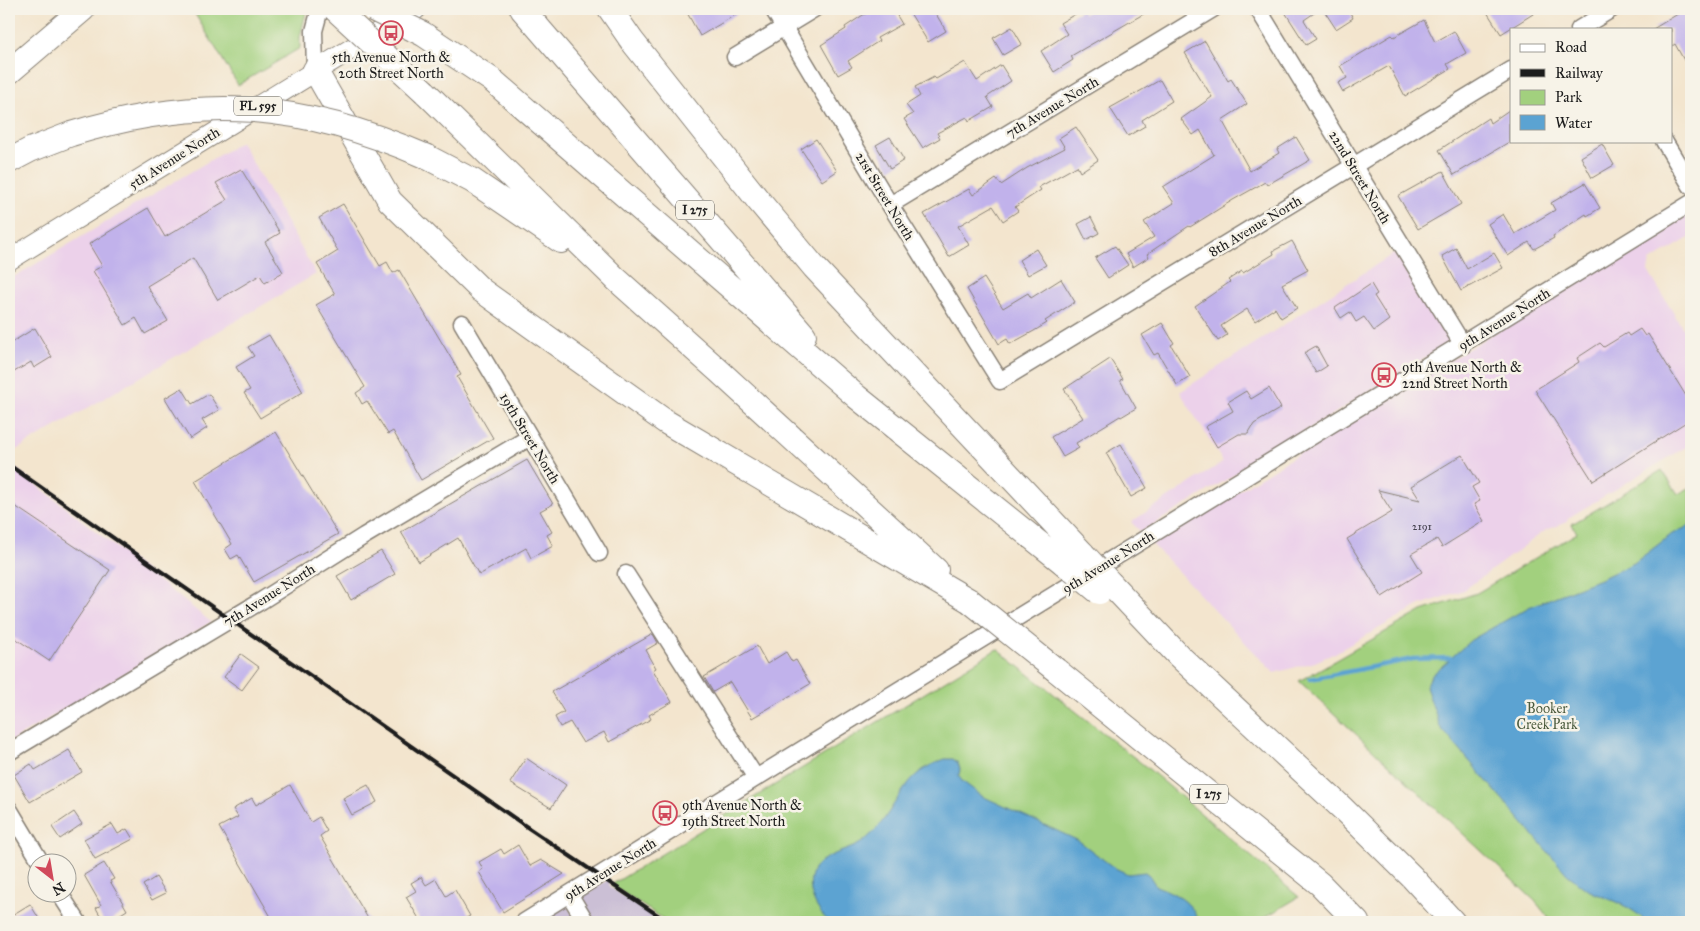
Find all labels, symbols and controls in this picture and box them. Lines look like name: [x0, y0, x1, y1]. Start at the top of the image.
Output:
bus stop icon: 5th Avenue North & 20th Street North: [378, 20, 404, 46]
legend: [1510, 28, 1672, 142]
text: Road: [1555, 38, 1587, 56]
place label: 5th Avenue North & 20th Street North: [332, 49, 451, 82]
text: Railway: [1555, 64, 1604, 82]
street label: 7th Avenue North: [1003, 73, 1102, 142]
text: Park: [1555, 88, 1582, 106]
road number: FL 595: [234, 96, 282, 115]
text: Water: [1555, 114, 1592, 132]
street label: 5th Avenue North: [126, 124, 223, 193]
street label: 22nd Street North: [1325, 127, 1394, 227]
street label: 21st Street North: [852, 149, 918, 244]
street label: 8th Avenue North: [1206, 192, 1305, 261]
road number: I 275: [676, 200, 714, 220]
street label: 9th Avenue North: [1455, 284, 1553, 354]
place label: 9th Avenue North & 22nd Street North: [1402, 359, 1522, 392]
bus stop icon: 9th Avenue North & 22nd Street North: [1371, 362, 1397, 388]
street label: 19th Street North: [496, 390, 564, 487]
house number: 2191: [1412, 520, 1432, 533]
street label: 9th Avenue North: [1059, 527, 1157, 597]
street label: 7th Avenue North: [220, 560, 318, 630]
park label: Booker Creek Park: [1516, 700, 1578, 733]
road number: I 275: [1190, 784, 1228, 804]
place label: 9th Avenue North & 19th Street North: [682, 797, 802, 830]
bus stop icon: 9th Avenue North & 19th Street North: [652, 800, 678, 826]
street label: 9th Avenue North: [561, 834, 659, 904]
north arrow: [28, 854, 78, 904]
text: N: [49, 878, 68, 899]

